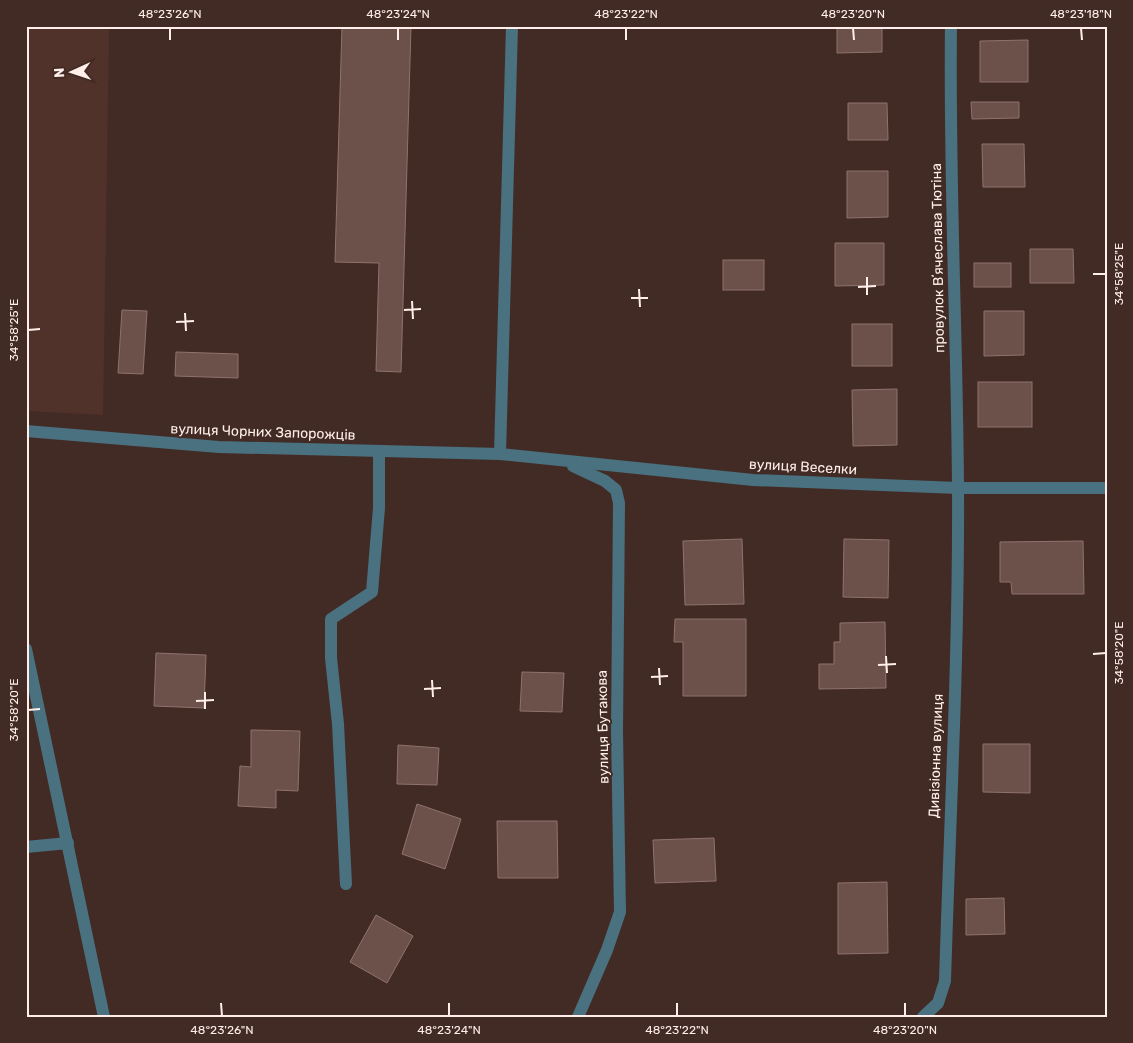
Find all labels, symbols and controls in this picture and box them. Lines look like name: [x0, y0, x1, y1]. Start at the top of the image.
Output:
text: 48°23'26"N: [138, 7, 202, 21]
text: 48°23'24"N: [366, 7, 430, 21]
text: 48°23'22"N: [594, 7, 658, 21]
text: 48°23'20"N: [821, 7, 885, 21]
text: 48°23'18"N: [1050, 7, 1112, 21]
north arrow: [48, 48, 98, 98]
text: N: [51, 67, 68, 78]
street label: провулок Вʼячеслава Тютіна: [928, 163, 948, 353]
text: 34°58'25"E: [1112, 243, 1126, 305]
text: 34°58'25"E: [7, 299, 21, 361]
street label: вулиця Чорних Запорожців: [170, 420, 356, 444]
street label: вулиця Веселки: [748, 456, 858, 478]
text: 34°58'20"E: [1112, 621, 1126, 685]
street label: вулиця Бутакова: [594, 670, 612, 784]
text: 34°58'20"E: [7, 678, 21, 742]
street label: Дивізіонна вулиця: [925, 693, 947, 819]
text: 48°23'26"N: [190, 1023, 254, 1037]
text: 48°23'24"N: [417, 1023, 481, 1037]
text: 48°23'22"N: [645, 1023, 709, 1037]
text: 48°23'20"N: [873, 1023, 937, 1037]

